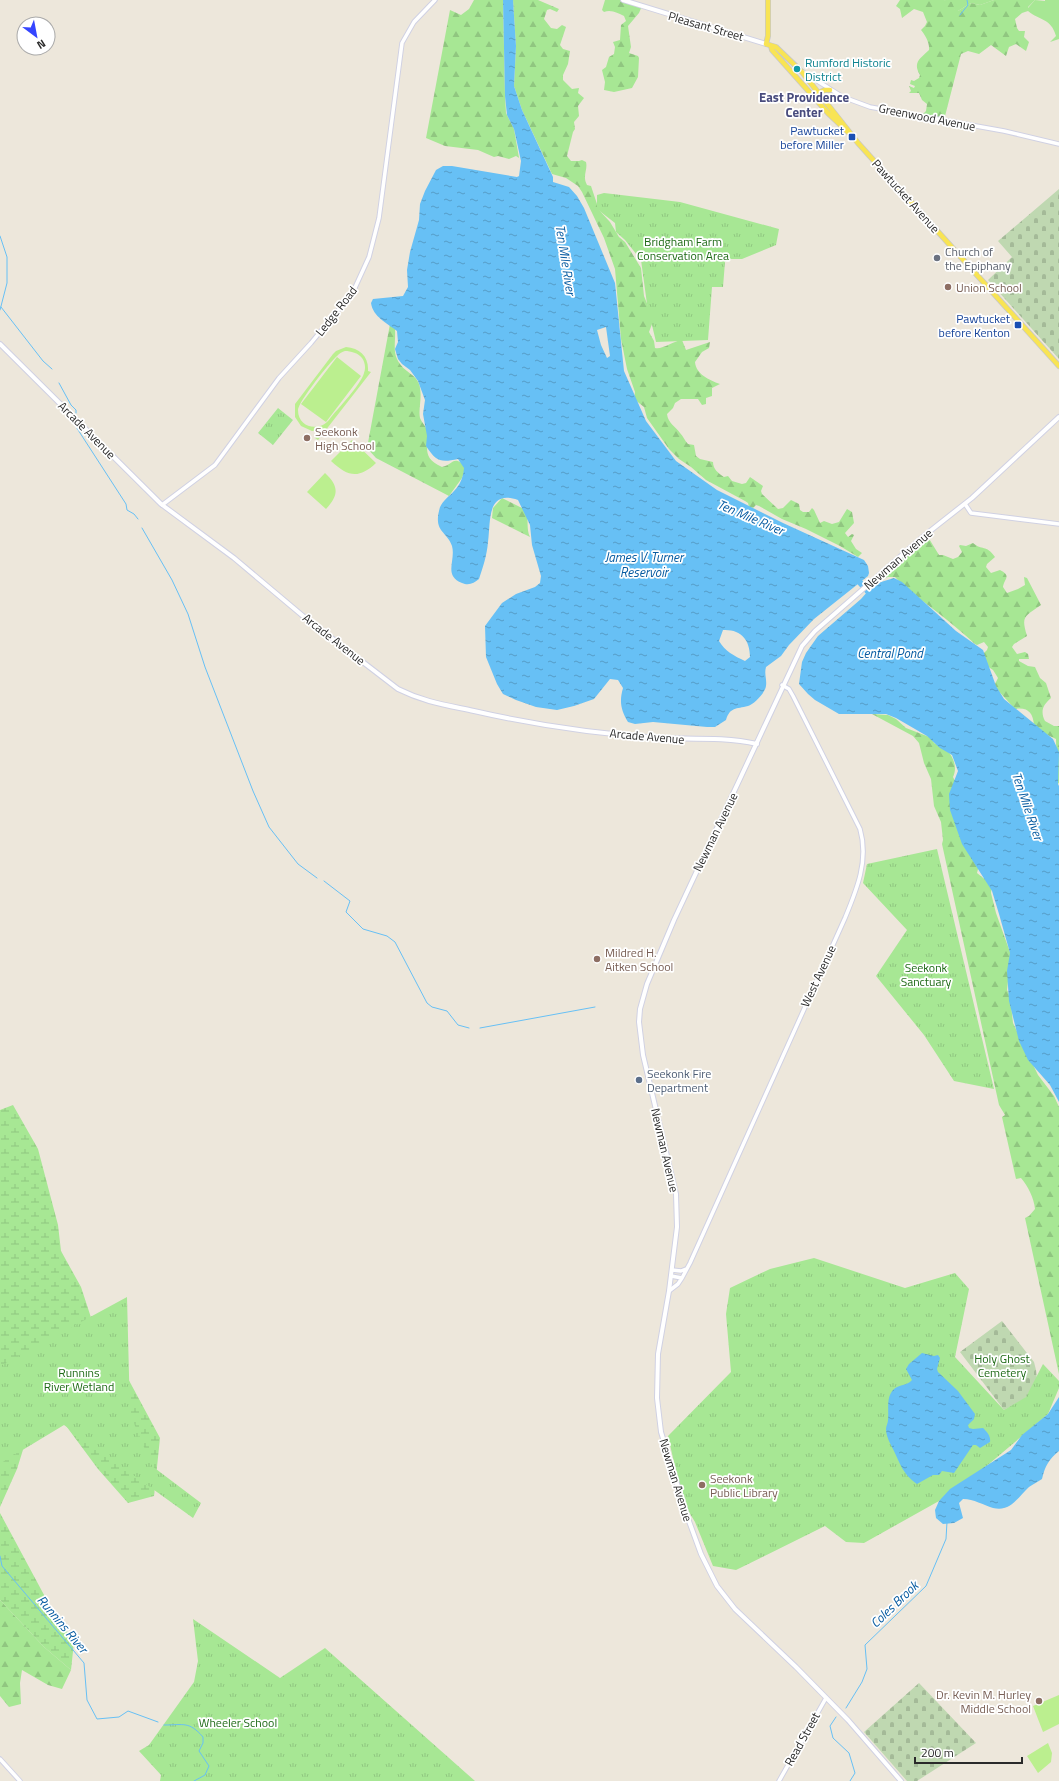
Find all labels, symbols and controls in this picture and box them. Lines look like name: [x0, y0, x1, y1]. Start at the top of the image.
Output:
street label: Pleasant Street: [666, 6, 747, 46]
north arrow: [16, 16, 56, 56]
text: N: [34, 36, 49, 53]
place label: Rumford Historic District: [805, 53, 891, 86]
marker: Rumford Historic District: [792, 64, 802, 74]
district label: East Providence Center: [759, 87, 849, 122]
street label: Greenwood Avenue: [877, 98, 977, 136]
place label: Pawtucket before Miller: [780, 121, 845, 154]
marker: Pawtucket before Miller: [847, 132, 857, 142]
street label: Pawtucket Avenue: [867, 155, 945, 237]
water label: Ten Mile River: [551, 223, 582, 298]
park label: Bridgham Farm Conservation Area: [637, 232, 729, 265]
place label: Church of the Epiphany: [945, 242, 1011, 275]
marker: Church of the Epiphany: [932, 253, 942, 263]
place label: Union School: [956, 278, 1022, 297]
street label: Ledge Road: [310, 282, 362, 340]
marker: Union School: [943, 282, 953, 292]
place label: Pawtucket before Kenton: [939, 309, 1011, 342]
marker: Pawtucket before Kenton: [1013, 320, 1023, 330]
street label: Arcade Avenue: [54, 397, 120, 463]
place label: Seekonk High School: [315, 422, 375, 455]
marker: Seekonk High School: [302, 433, 312, 443]
water label: Ten Mile River: [715, 494, 789, 541]
street label: Newman Avenue: [859, 524, 937, 594]
water label: James V. Turner Reservoir: [605, 547, 685, 582]
street label: Arcade Avenue: [299, 608, 369, 670]
water label: Central Pond: [857, 643, 924, 663]
street label: Arcade Avenue: [609, 723, 685, 749]
water label: Ten Mile River: [1007, 769, 1050, 844]
street label: Newman Avenue: [688, 789, 742, 875]
street label: West Avenue: [795, 942, 841, 1010]
place label: Mildred H. Aitken School: [605, 943, 673, 976]
marker: Mildred H. Aitken School: [592, 954, 602, 964]
park label: Seekonk Sanctuary: [901, 958, 952, 991]
place label: Seekonk Fire Department: [647, 1064, 711, 1097]
marker: Seekonk Fire Department: [634, 1075, 644, 1085]
street label: Newman Avenue: [646, 1106, 684, 1194]
park label: Holy Ghost Cemetery: [974, 1349, 1031, 1382]
park label: Runnins River Wetland: [44, 1363, 114, 1396]
street label: Newman Avenue: [654, 1436, 698, 1524]
place label: Seekonk Public Library: [710, 1469, 778, 1502]
marker: Seekonk Public Library: [697, 1480, 707, 1490]
water label: Coles Brook: [865, 1574, 924, 1632]
water label: Runnins River: [33, 1591, 94, 1659]
place label: Dr. Kevin M. Hurley Middle School: [936, 1685, 1031, 1718]
marker: Dr. Kevin M. Hurley Middle School: [1034, 1696, 1044, 1706]
street label: Read Street: [779, 1708, 825, 1770]
park label: Wheeler School: [199, 1713, 277, 1732]
scale bar: [915, 1739, 1022, 1765]
text: 200 m: [921, 1743, 954, 1762]

